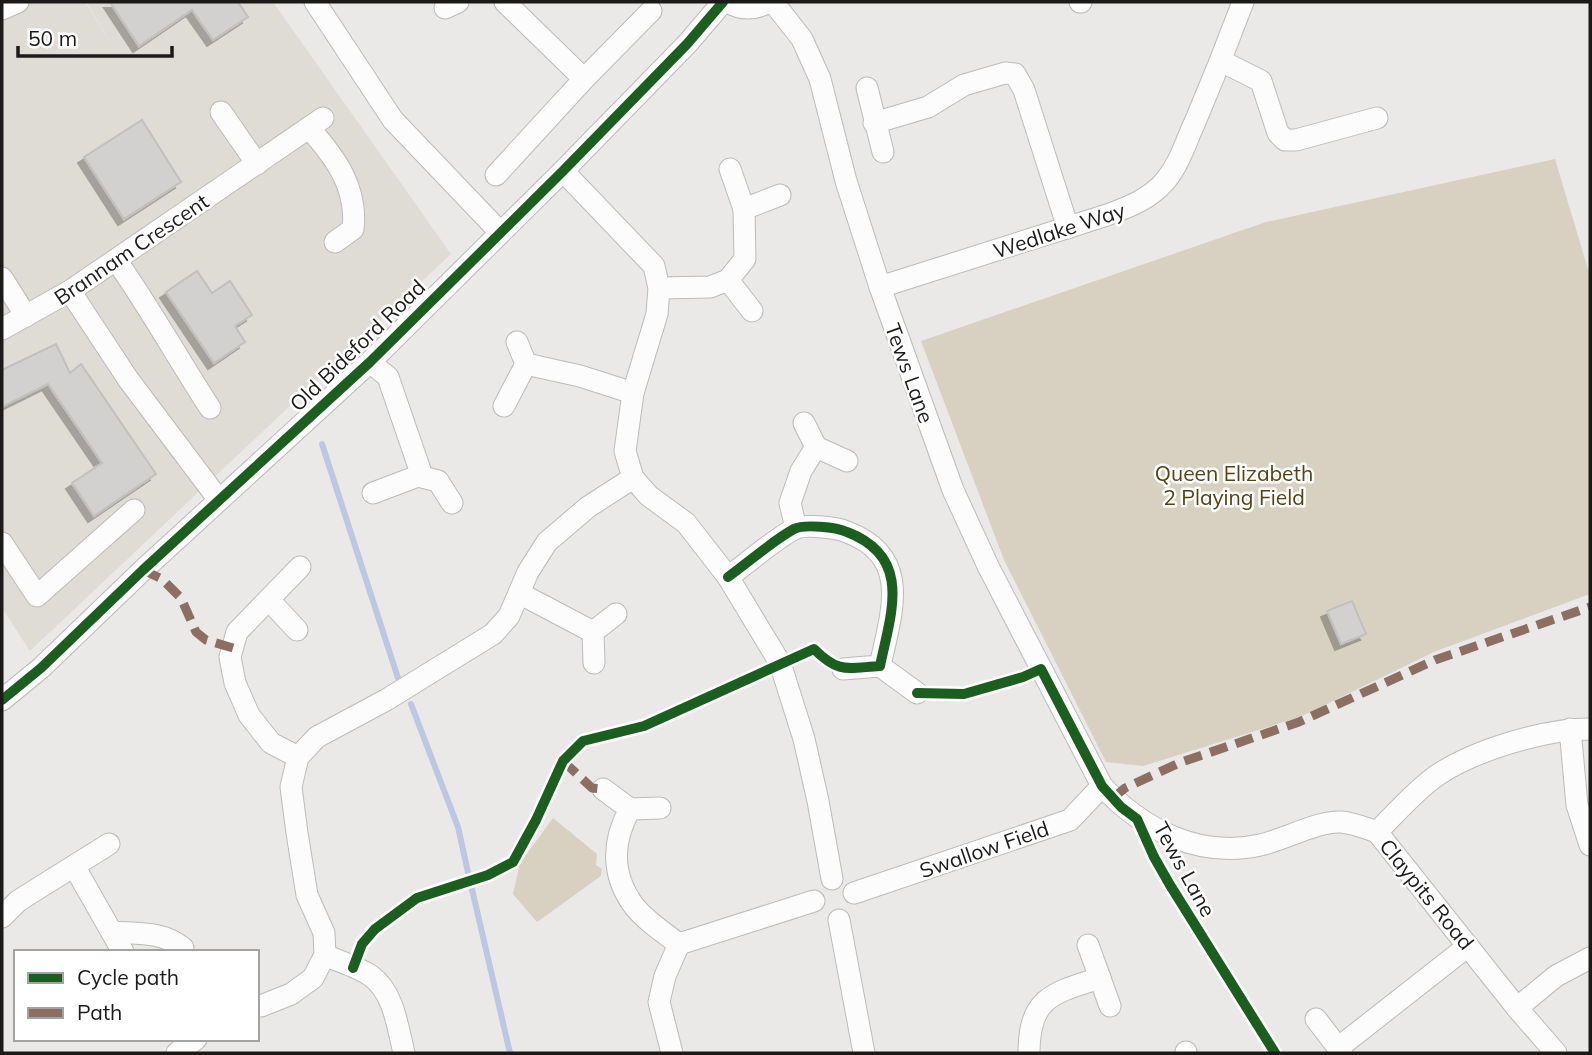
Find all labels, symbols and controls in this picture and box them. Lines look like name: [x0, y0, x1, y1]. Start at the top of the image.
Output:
scale bar: [18, 14, 172, 58]
text: 50 m: [28, 25, 77, 51]
street label: Brannam Crescent: [49, 188, 213, 310]
street label: Wedlake Way: [990, 196, 1128, 264]
street label: Old Bideford Road: [284, 274, 430, 416]
street label: Tews Lane: [880, 320, 940, 426]
park label: Queen Elizabeth 2 Playing Field: [1155, 460, 1313, 510]
street label: Swallow Field: [916, 815, 1052, 883]
street label: Tews Lane: [1148, 817, 1222, 921]
street label: Claypits Road: [1374, 833, 1480, 955]
legend: [14, 950, 259, 1041]
text: Cycle path: [77, 964, 179, 990]
text: Path: [77, 999, 122, 1025]

